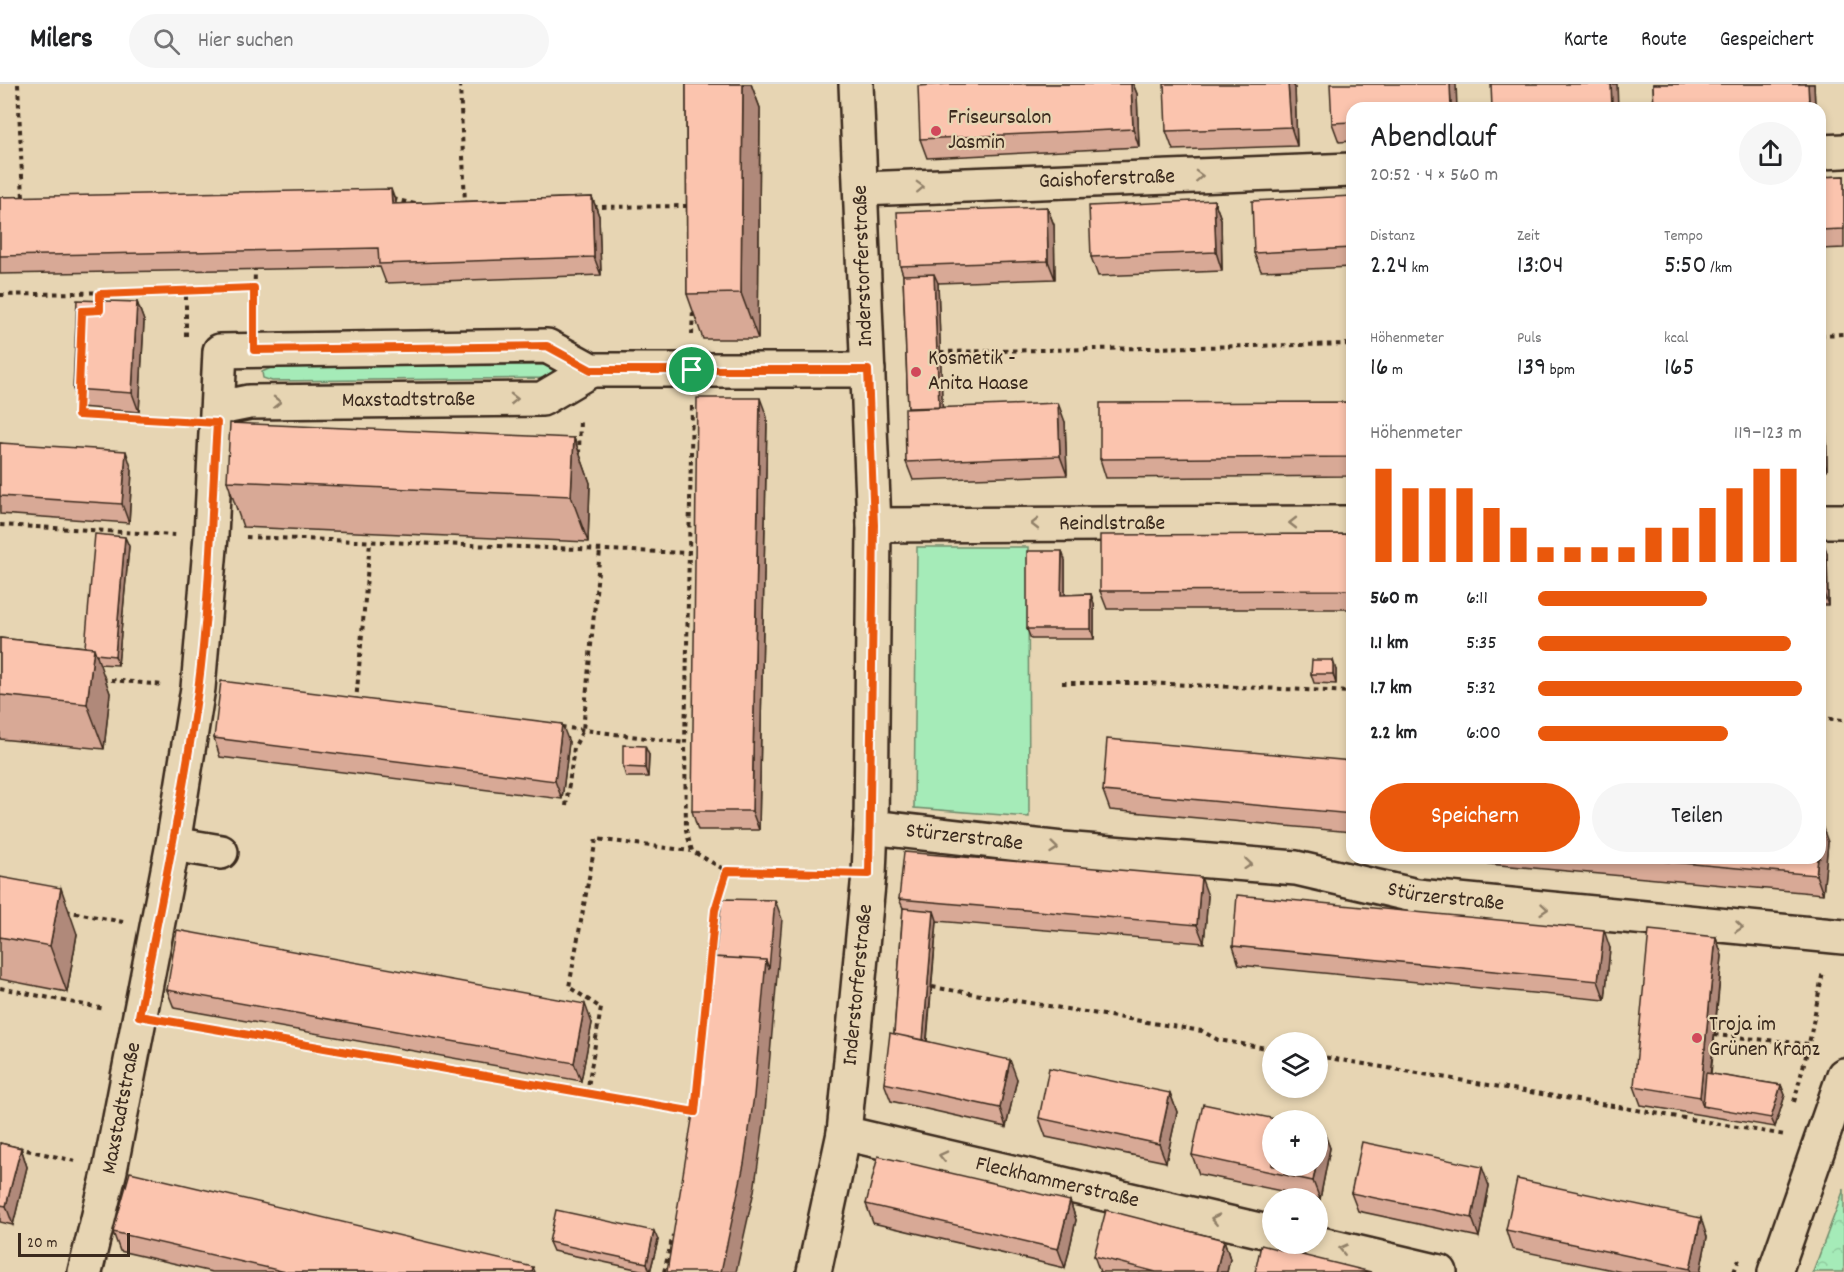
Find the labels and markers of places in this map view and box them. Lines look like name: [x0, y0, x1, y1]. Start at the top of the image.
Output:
place label: Friseursalon Jasmin: [948, 103, 1051, 159]
marker: Friseursalon Jasmin: [929, 124, 943, 138]
pin: [666, 344, 717, 395]
place label: Kosmetik - Anita Haase: [928, 344, 1029, 400]
marker: Kosmetik - Anita Haase: [909, 365, 923, 379]
place label: Troja im Grünen Kranz: [1709, 1010, 1821, 1066]
marker: Troja im Grünen Kranz: [1690, 1031, 1704, 1045]

